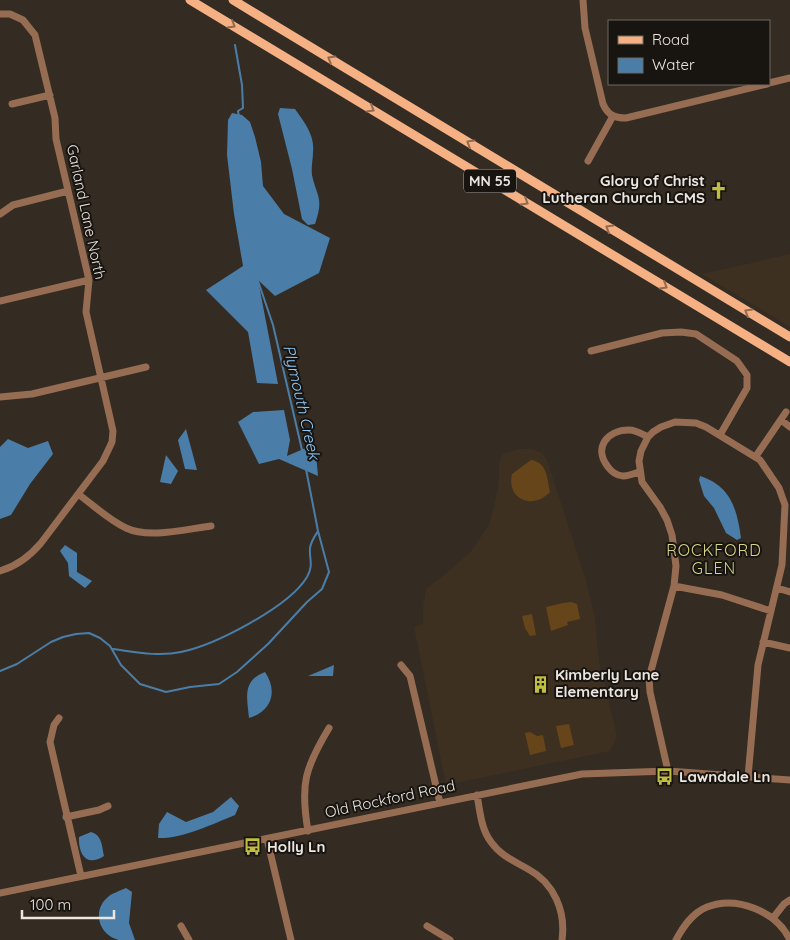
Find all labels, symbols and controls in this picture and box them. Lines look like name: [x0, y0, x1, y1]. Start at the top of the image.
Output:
one-way arrow: [227, 19, 236, 29]
legend: [608, 20, 770, 85]
text: Road: [652, 30, 689, 49]
text: Water: [652, 55, 695, 74]
one-way arrow: [328, 56, 337, 66]
one-way arrow: [366, 103, 375, 113]
one-way arrow: [467, 140, 476, 150]
street label: Garland Lane North: [63, 143, 110, 281]
road number: MN 55: [464, 170, 516, 192]
place label: Glory of Christ Lutheran Church LCMS: [542, 171, 705, 207]
church icon: Glory of Christ Lutheran Church LCMS: [709, 180, 729, 200]
one-way arrow: [520, 196, 529, 206]
one-way arrow: [606, 224, 615, 234]
one-way arrow: [659, 280, 668, 290]
one-way arrow: [745, 308, 754, 318]
water label: Plymouth Creek: [279, 343, 325, 463]
district label: ROCKFORD GLEN: [666, 540, 762, 578]
place label: Kimberly Lane Elementary: [555, 665, 660, 701]
building icon: Kimberly Lane Elementary: [531, 674, 551, 694]
bus stop icon: Lawndale Ln: [655, 767, 675, 787]
place label: Lawndale Ln: [679, 767, 770, 786]
street label: Old Rockford Road: [323, 775, 457, 822]
bus stop icon: Holly Ln: [243, 837, 263, 857]
place label: Holly Ln: [267, 837, 325, 856]
scale bar: [22, 888, 115, 920]
text: 100 m: [30, 895, 71, 914]

